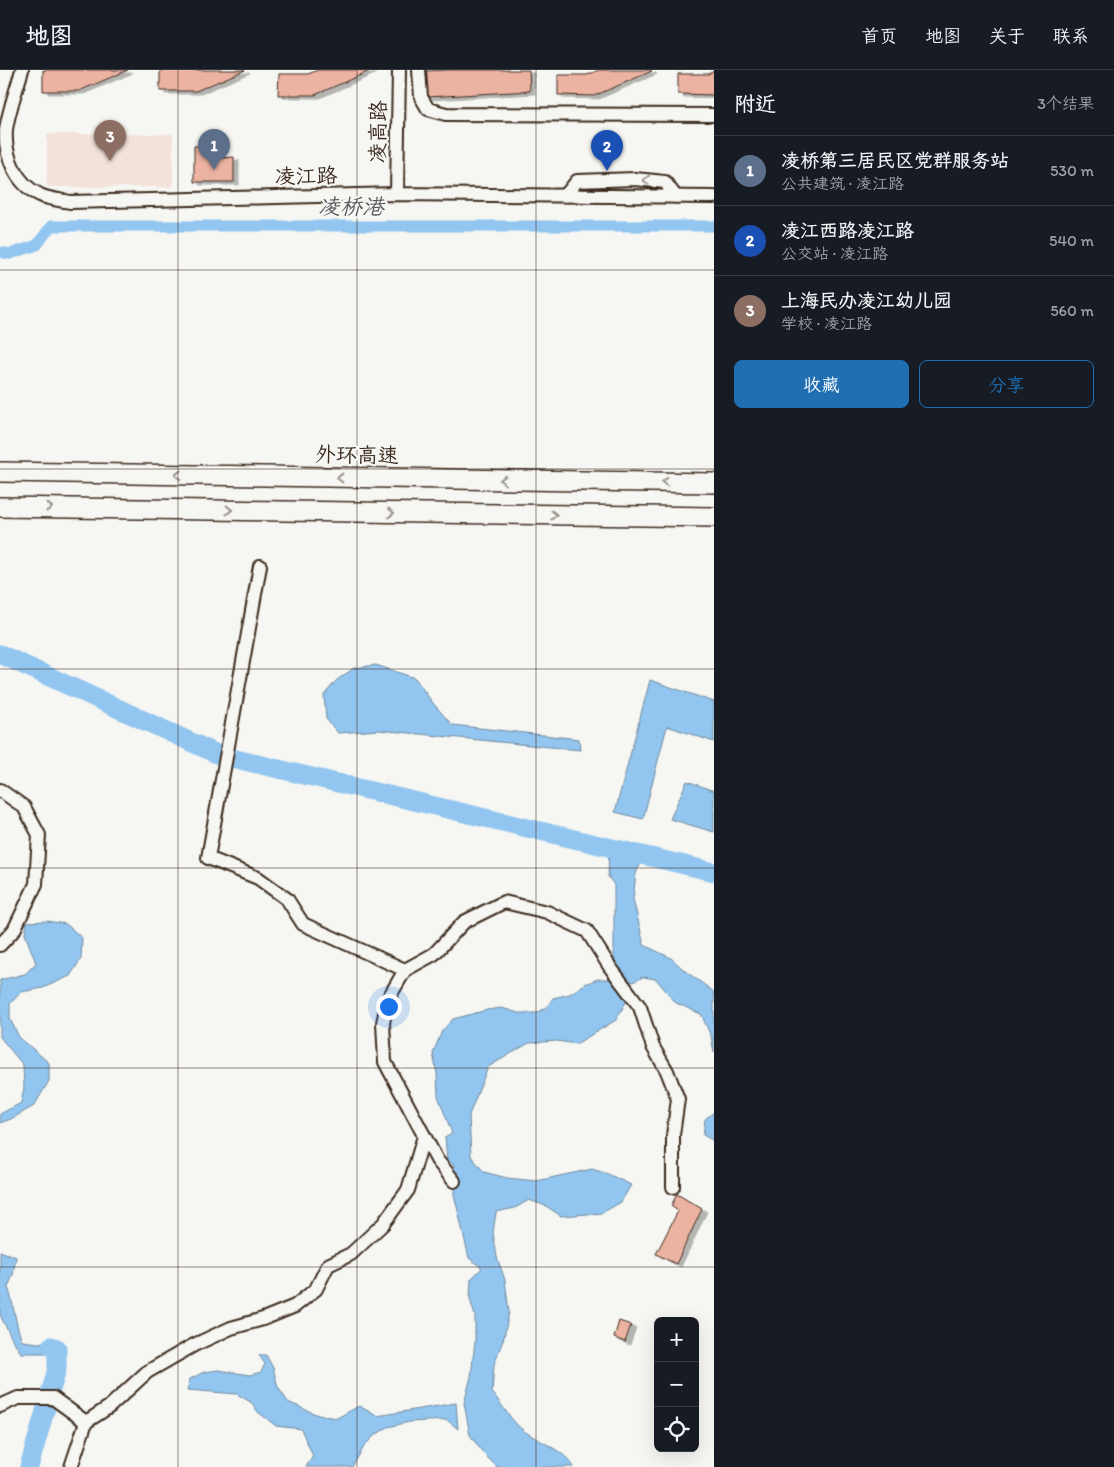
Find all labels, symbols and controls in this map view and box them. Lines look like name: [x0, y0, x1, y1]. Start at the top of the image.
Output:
text: 地图: [25, 21, 73, 50]
text: 首页: [861, 25, 897, 47]
text: 地图: [925, 25, 961, 47]
text: 关于: [989, 25, 1025, 47]
text: 联系: [1053, 25, 1089, 47]
text: 附近: [734, 91, 776, 116]
text: 3个结果: [1037, 94, 1094, 113]
street label: 凌高路: [364, 100, 391, 164]
pin: 3: [94, 120, 126, 161]
pin: 1: [198, 129, 230, 170]
pin: 2: [591, 130, 623, 171]
text: 凌桥第三居民区党群服务站: [781, 149, 1009, 172]
text: 1: [746, 161, 754, 180]
text: 530 m: [1050, 161, 1094, 180]
street label: 凌江路: [274, 162, 338, 189]
text: 公共建筑 · 凌江路: [781, 174, 904, 193]
one-way arrow: [641, 175, 649, 186]
water label: 凌桥港: [318, 193, 386, 220]
text: 凌江西路凌江路: [781, 219, 914, 242]
text: 2: [746, 231, 754, 250]
text: 540 m: [1049, 231, 1094, 250]
text: 公交站 · 凌江路: [781, 244, 888, 263]
text: 上海民办凌江幼儿园: [781, 289, 952, 312]
text: 3: [746, 301, 754, 320]
text: 560 m: [1050, 301, 1094, 320]
text: 学校 · 凌江路: [781, 314, 872, 333]
button: 收藏: [734, 360, 909, 408]
button: 分享: [919, 360, 1094, 408]
street label: 外环高速: [315, 441, 399, 468]
one-way arrow: [174, 470, 182, 480]
one-way arrow: [336, 472, 344, 483]
one-way arrow: [499, 475, 506, 485]
one-way arrow: [661, 477, 669, 488]
one-way arrow: [45, 502, 53, 513]
one-way arrow: [225, 505, 233, 515]
one-way arrow: [387, 507, 395, 518]
one-way arrow: [550, 510, 558, 520]
your location: [376, 994, 402, 1020]
map controls: [654, 1317, 699, 1452]
button: +: [654, 1317, 699, 1362]
button: −: [654, 1362, 699, 1407]
button: locate: [654, 1407, 699, 1452]

